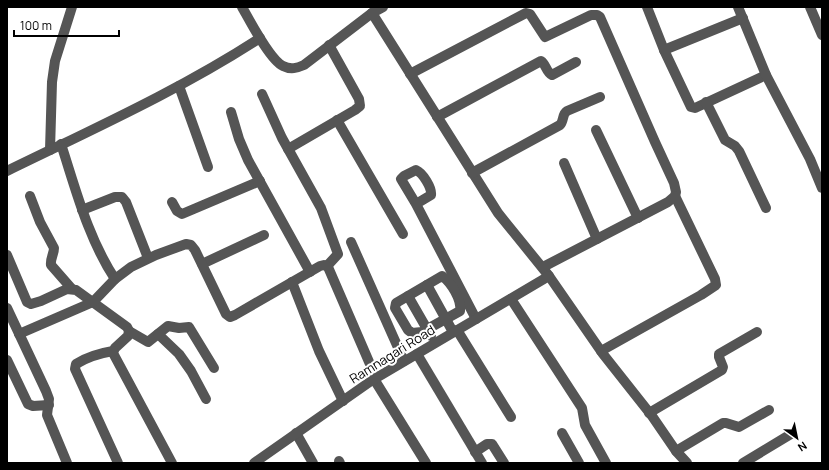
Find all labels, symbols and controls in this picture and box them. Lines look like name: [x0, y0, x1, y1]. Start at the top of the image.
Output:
scale bar: [14, 12, 119, 38]
text: 100 m: [20, 17, 52, 34]
street label: Ramnagari Road: [346, 321, 438, 387]
north arrow: [777, 418, 817, 458]
text: N: [795, 438, 810, 455]

